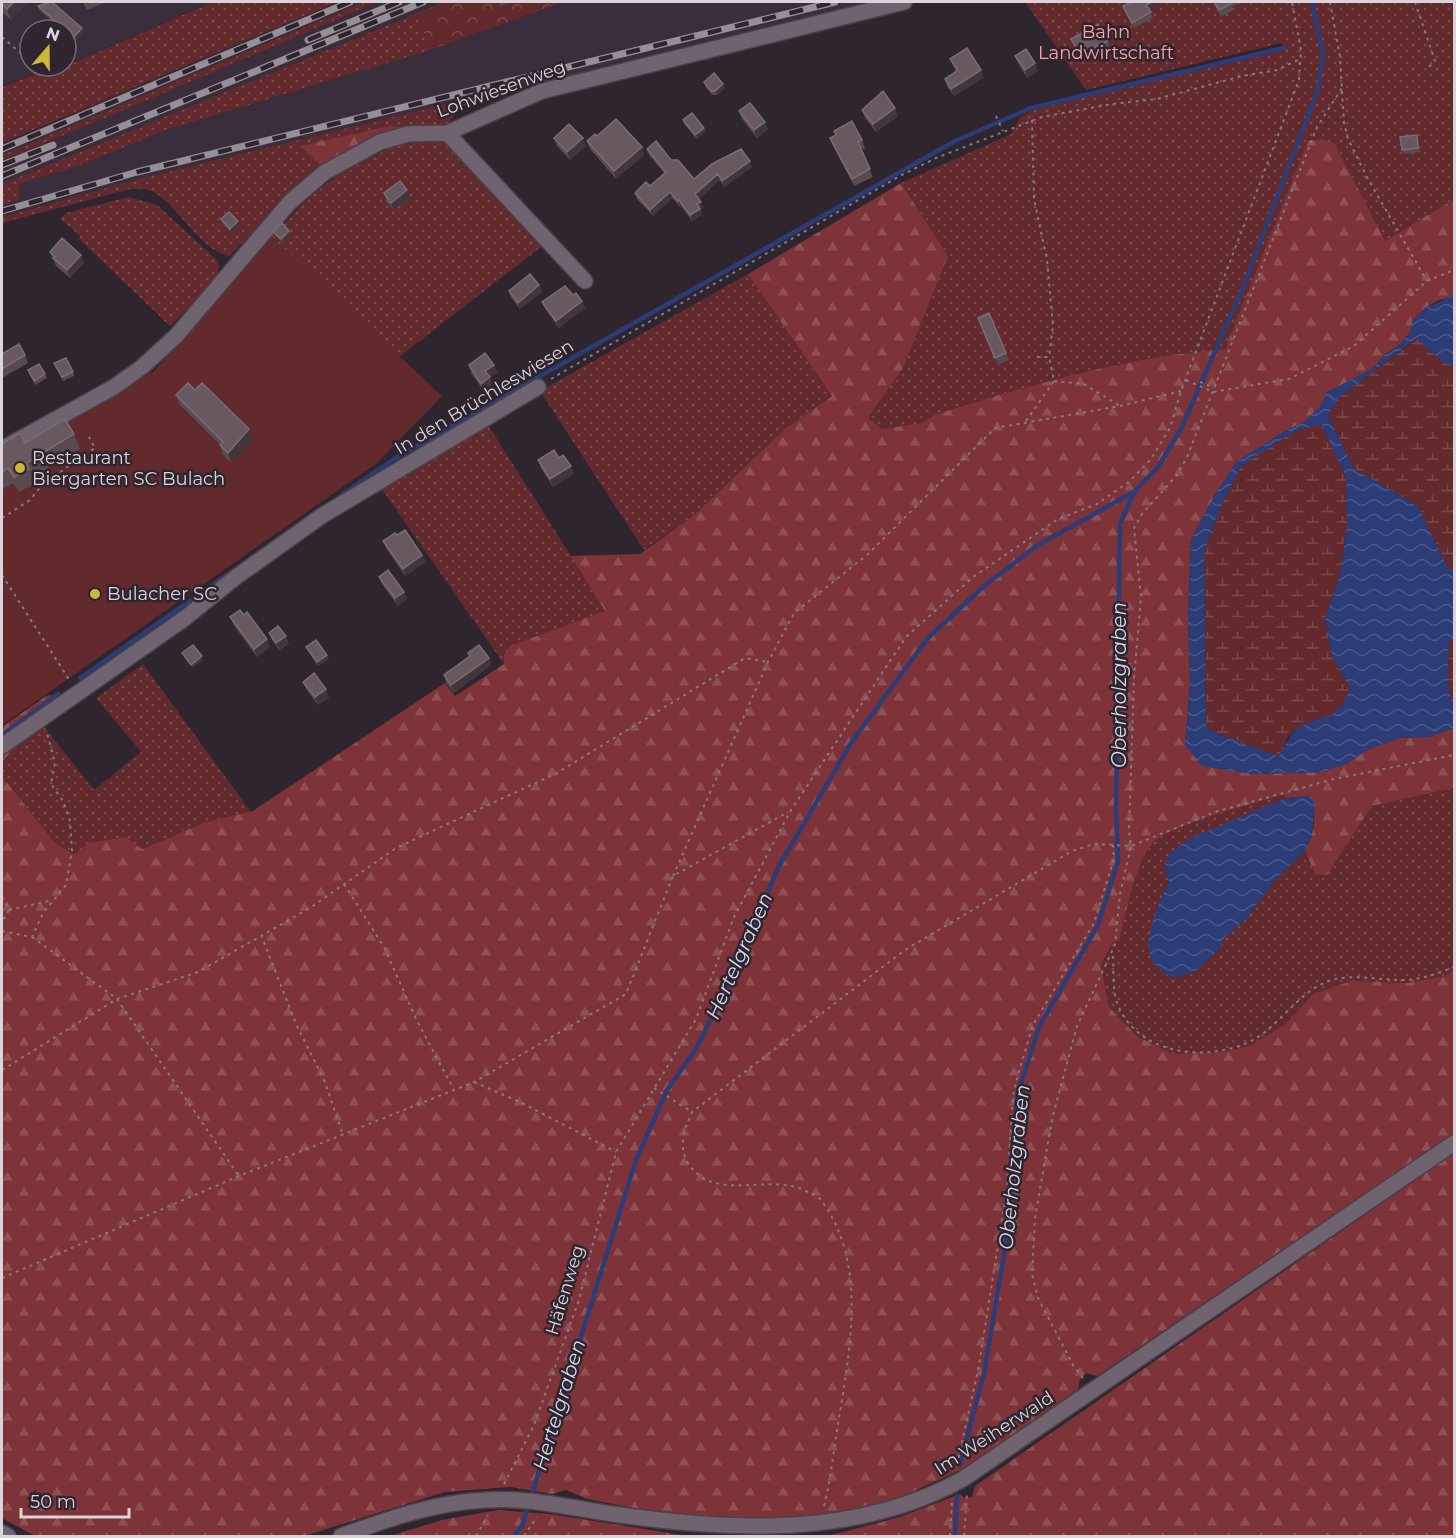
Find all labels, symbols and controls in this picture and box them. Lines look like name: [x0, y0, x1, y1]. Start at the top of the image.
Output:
north arrow: [18, 18, 78, 78]
park label: Bahn Landwirtschaft: [1038, 21, 1174, 64]
text: N: [44, 23, 62, 46]
street label: Lohwiesenweg: [433, 55, 569, 123]
street label: In den Brüchleswiesen: [390, 335, 578, 459]
place label: Restaurant Biergarten SC Bulach: [32, 447, 225, 490]
marker: Restaurant Biergarten SC Bulach: [13, 461, 27, 475]
place label: Bulacher SC: [107, 583, 217, 605]
marker: Bulacher SC: [88, 587, 102, 601]
water label: Oberholzgraben: [1107, 602, 1131, 768]
water label: Hertelgraben: [700, 889, 778, 1023]
water label: Oberholzgraben: [993, 1083, 1035, 1251]
street label: Häfenweg: [541, 1242, 589, 1338]
water label: Hertelgraben: [528, 1336, 590, 1474]
street label: Im Weiherwald: [930, 1386, 1058, 1480]
scale bar: [21, 1481, 129, 1519]
text: 50 m: [30, 1491, 76, 1513]

